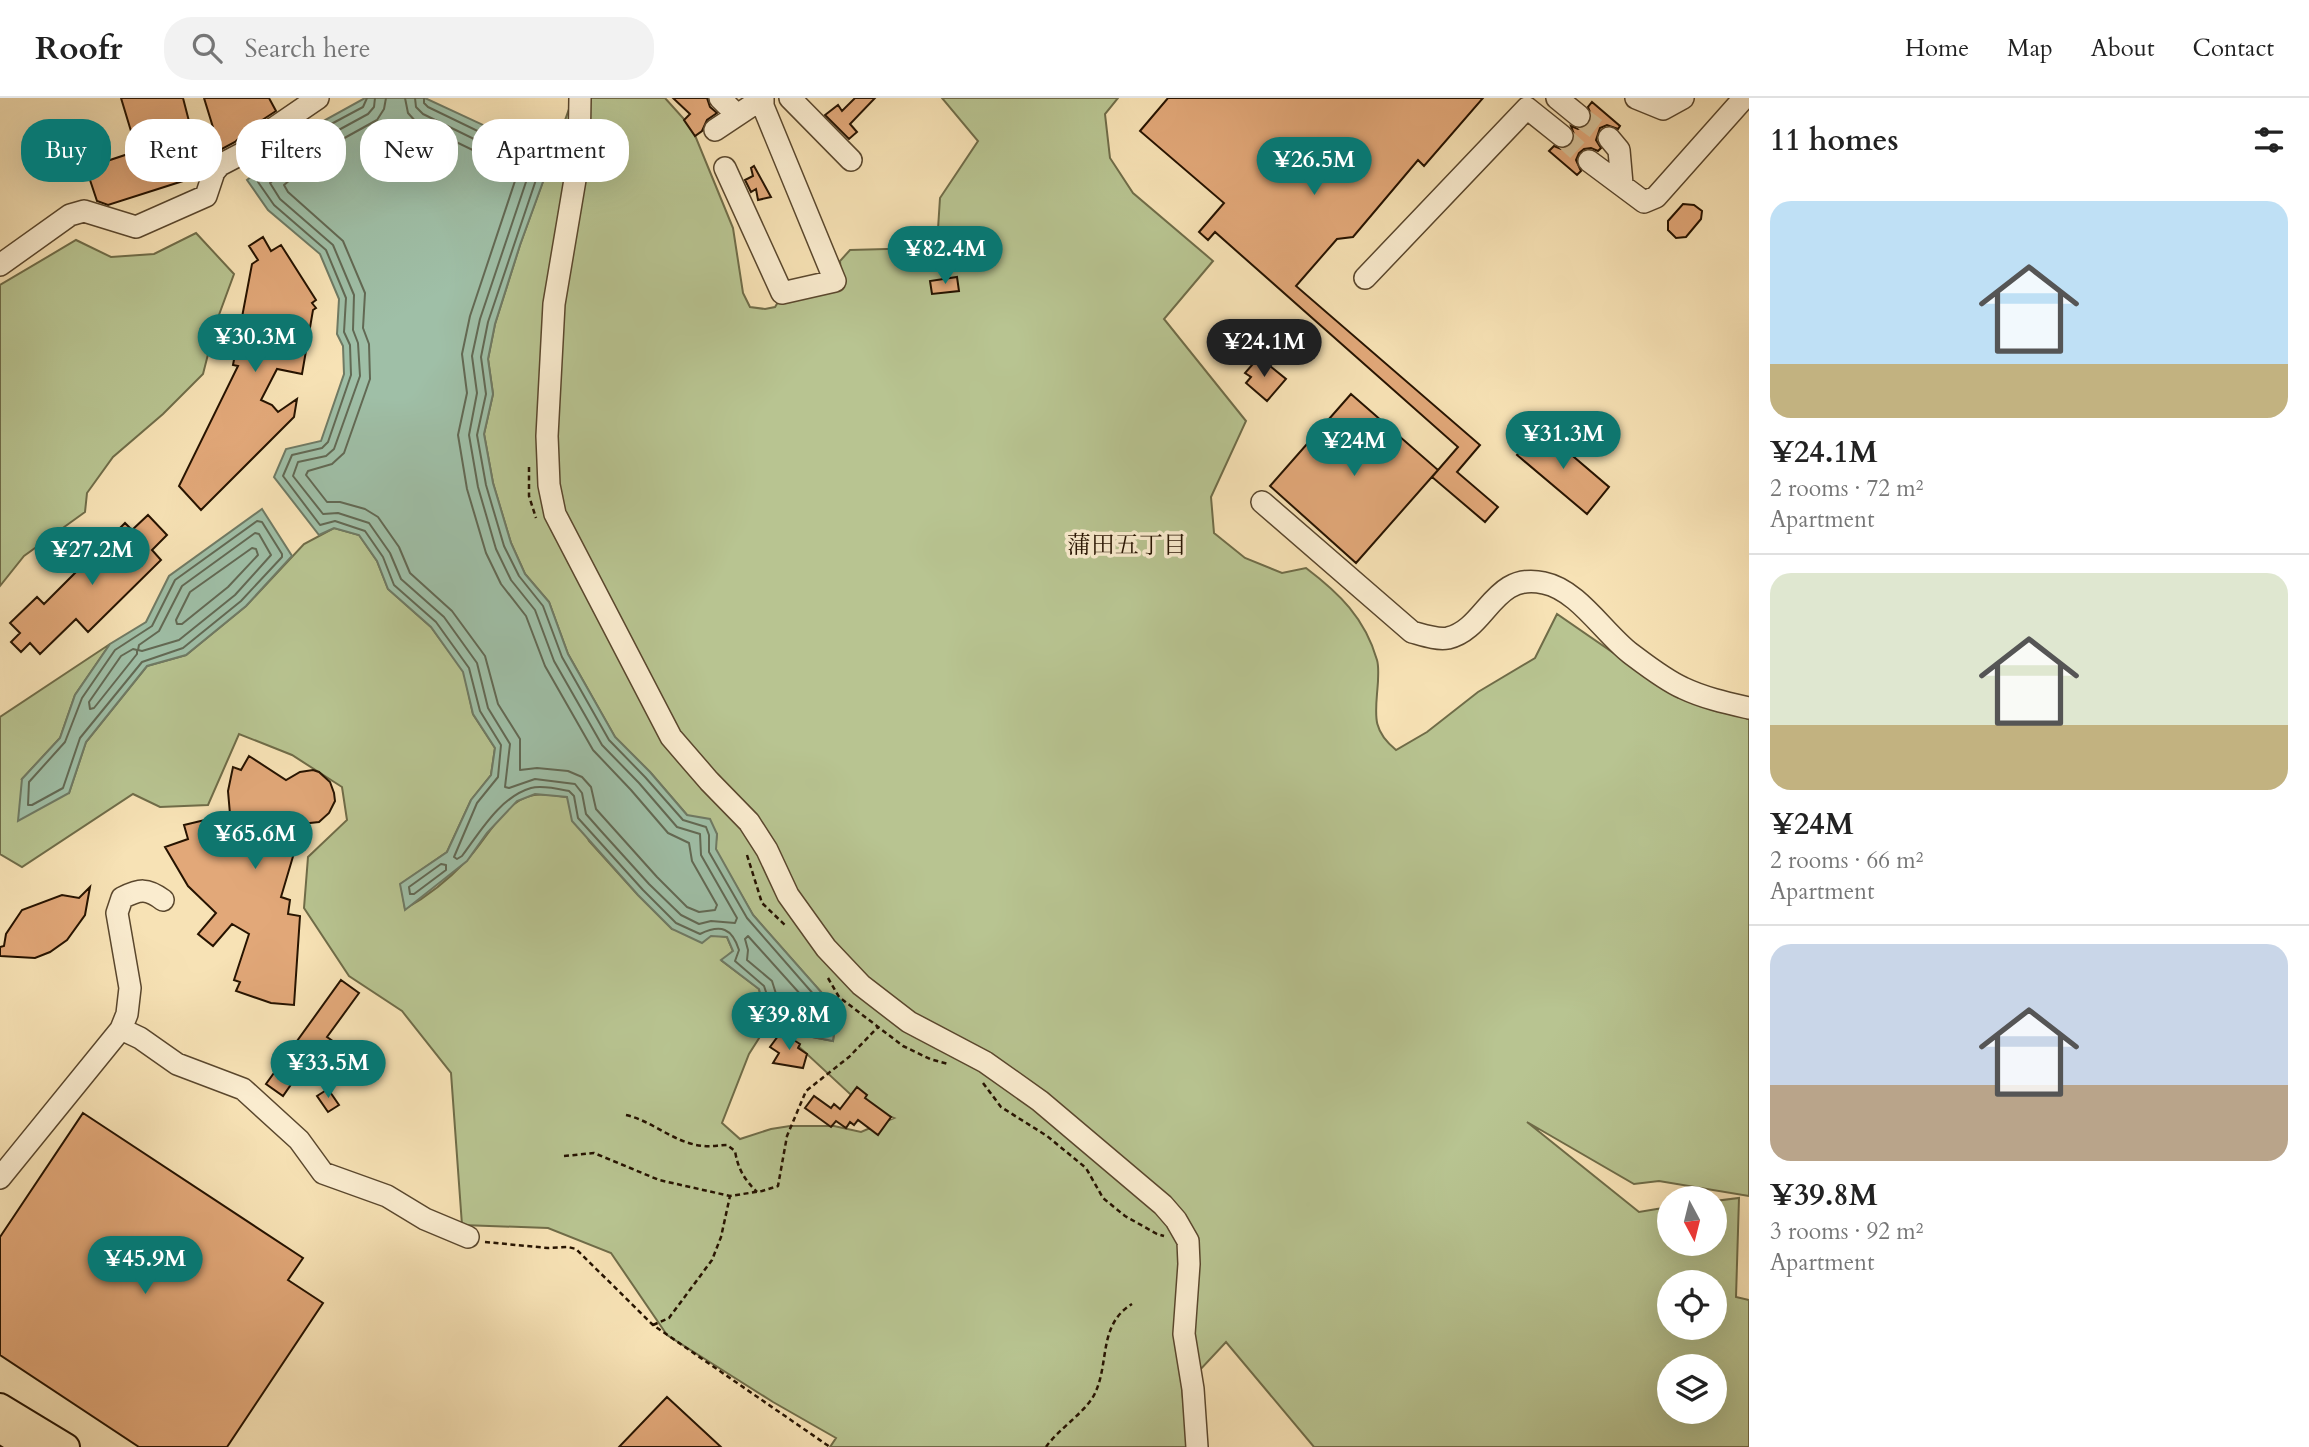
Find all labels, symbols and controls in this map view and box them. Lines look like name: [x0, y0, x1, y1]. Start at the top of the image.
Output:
search box: [164, 17, 654, 80]
text: Roofr: [35, 26, 122, 71]
icon: search: [188, 29, 226, 67]
text: Search here: [244, 31, 370, 66]
text: Home: [1905, 32, 1969, 65]
text: Map: [2007, 32, 2053, 65]
text: About: [2091, 32, 2155, 65]
text: Contact: [2193, 32, 2274, 65]
chip: Buy: [21, 119, 111, 182]
chip: Rent: [125, 119, 222, 182]
chip: Filters: [236, 119, 346, 182]
chip: New: [360, 119, 458, 182]
chip: Apartment: [472, 119, 629, 182]
text: 11 homes: [1770, 120, 1899, 161]
icon: filters: [2250, 121, 2288, 159]
pin: ¥26.5M: [1257, 138, 1371, 197]
text: ¥26.5M: [1273, 144, 1355, 175]
pin: ¥82.4M: [888, 226, 1002, 286]
text: ¥82.4M: [904, 233, 986, 264]
icon: home: [1966, 246, 2092, 372]
pin: ¥30.3M: [198, 314, 312, 374]
pin: ¥24.1M: [1207, 320, 1321, 379]
text: ¥30.3M: [214, 321, 296, 352]
text: ¥24.1M: [1223, 326, 1305, 357]
pin: ¥31.3M: [1506, 412, 1620, 471]
pin: ¥24M: [1313, 418, 1395, 478]
text: ¥31.3M: [1522, 418, 1604, 449]
text: ¥24M: [1322, 425, 1386, 456]
text: ¥24.1M: [1770, 432, 1878, 473]
text: 2 rooms · 72 m²: [1770, 473, 1923, 504]
text: Apartment: [1770, 504, 1874, 535]
pin: ¥27.2M: [35, 528, 149, 587]
district label: 蒲田五丁目: [1067, 529, 1187, 562]
text: ¥27.2M: [51, 534, 133, 565]
icon: home: [1966, 618, 2092, 744]
text: ¥24M: [1770, 804, 1854, 845]
pin: ¥65.6M: [198, 812, 312, 871]
text: ¥65.6M: [214, 818, 296, 849]
text: 2 rooms · 66 m²: [1770, 845, 1923, 876]
text: Apartment: [1770, 876, 1874, 907]
icon: home: [1966, 989, 2092, 1115]
pin: ¥39.8M: [732, 992, 846, 1052]
text: ¥39.8M: [748, 999, 830, 1030]
pin: ¥33.5M: [271, 1040, 385, 1100]
text: ¥33.5M: [287, 1047, 369, 1078]
text: ¥39.8M: [1770, 1175, 1878, 1216]
north arrow: [1657, 1186, 1727, 1256]
map controls: [1657, 1186, 1727, 1424]
text: 3 rooms · 92 m²: [1770, 1216, 1923, 1247]
pin: ¥45.9M: [88, 1236, 202, 1296]
text: ¥45.9M: [104, 1243, 186, 1274]
text: Apartment: [1770, 1247, 1874, 1278]
button: locate: [1657, 1270, 1727, 1340]
button: layers: [1657, 1354, 1727, 1424]

